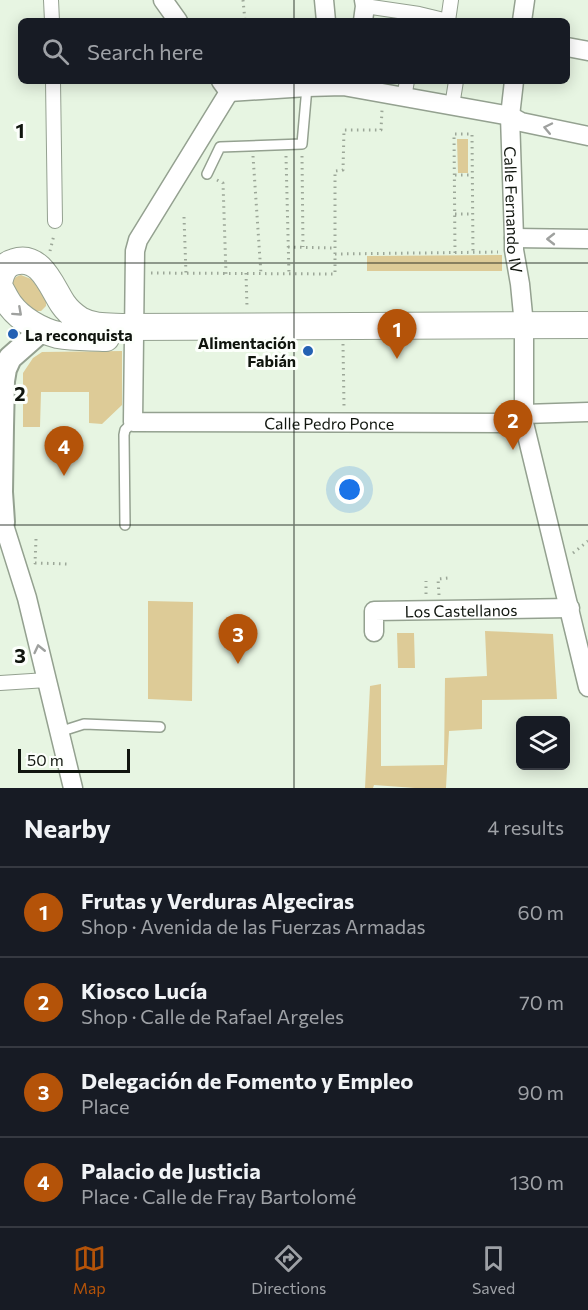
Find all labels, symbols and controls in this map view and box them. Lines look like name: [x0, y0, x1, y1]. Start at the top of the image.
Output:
search box: [18, 18, 570, 84]
icon: search: [39, 35, 72, 68]
text: Search here: [87, 38, 203, 65]
text: 1: [15, 118, 25, 142]
one-way arrow: [544, 122, 554, 135]
street label: Calle Fernando IV: [502, 146, 527, 274]
one-way arrow: [546, 232, 555, 245]
one-way arrow: [11, 305, 22, 316]
pin: 1: [378, 310, 416, 359]
place label: La reconquista: [25, 325, 133, 344]
marker: La reconquista: [6, 327, 20, 341]
place label: Alimentación Fabián: [198, 333, 296, 370]
marker: Alimentación Fabián: [301, 344, 315, 358]
text: 2: [14, 381, 26, 405]
pin: 2: [494, 400, 532, 450]
street label: Calle Pedro Ponce: [264, 413, 394, 432]
pin: 4: [44, 426, 84, 476]
your location: [335, 475, 364, 504]
street label: Los Castellanos: [404, 599, 518, 620]
pin: 3: [218, 614, 258, 664]
text: 3: [14, 643, 26, 667]
one-way arrow: [34, 645, 47, 655]
map controls: [516, 716, 570, 770]
button: layers: [516, 716, 570, 770]
scale bar: [18, 746, 130, 774]
text: 50 m: [27, 750, 64, 769]
text: Nearby: [24, 812, 111, 843]
text: 4 results: [487, 815, 564, 839]
text: Frutas y Verduras Algeciras: [81, 887, 354, 914]
text: 1: [39, 900, 48, 924]
text: 60 m: [518, 900, 564, 924]
text: Shop · Avenida de las Fuerzas Armadas: [81, 914, 426, 938]
text: Kiosco Lucía: [81, 977, 207, 1004]
text: 2: [38, 990, 49, 1014]
text: 70 m: [519, 990, 564, 1014]
text: Shop · Calle de Rafael Argeles: [81, 1004, 344, 1028]
text: Delegación de Fomento y Empleo: [81, 1067, 413, 1094]
text: 3: [38, 1080, 49, 1104]
text: 90 m: [518, 1080, 564, 1104]
text: Place: [81, 1094, 130, 1118]
text: Palacio de Justicia: [81, 1157, 261, 1184]
text: 4: [37, 1170, 50, 1194]
text: 130 m: [510, 1170, 564, 1194]
text: Place · Calle de Fray Bartolomé: [81, 1184, 356, 1208]
tab: Map: [73, 1242, 106, 1297]
tab: Directions: [251, 1242, 326, 1297]
tab: Saved: [472, 1242, 515, 1297]

